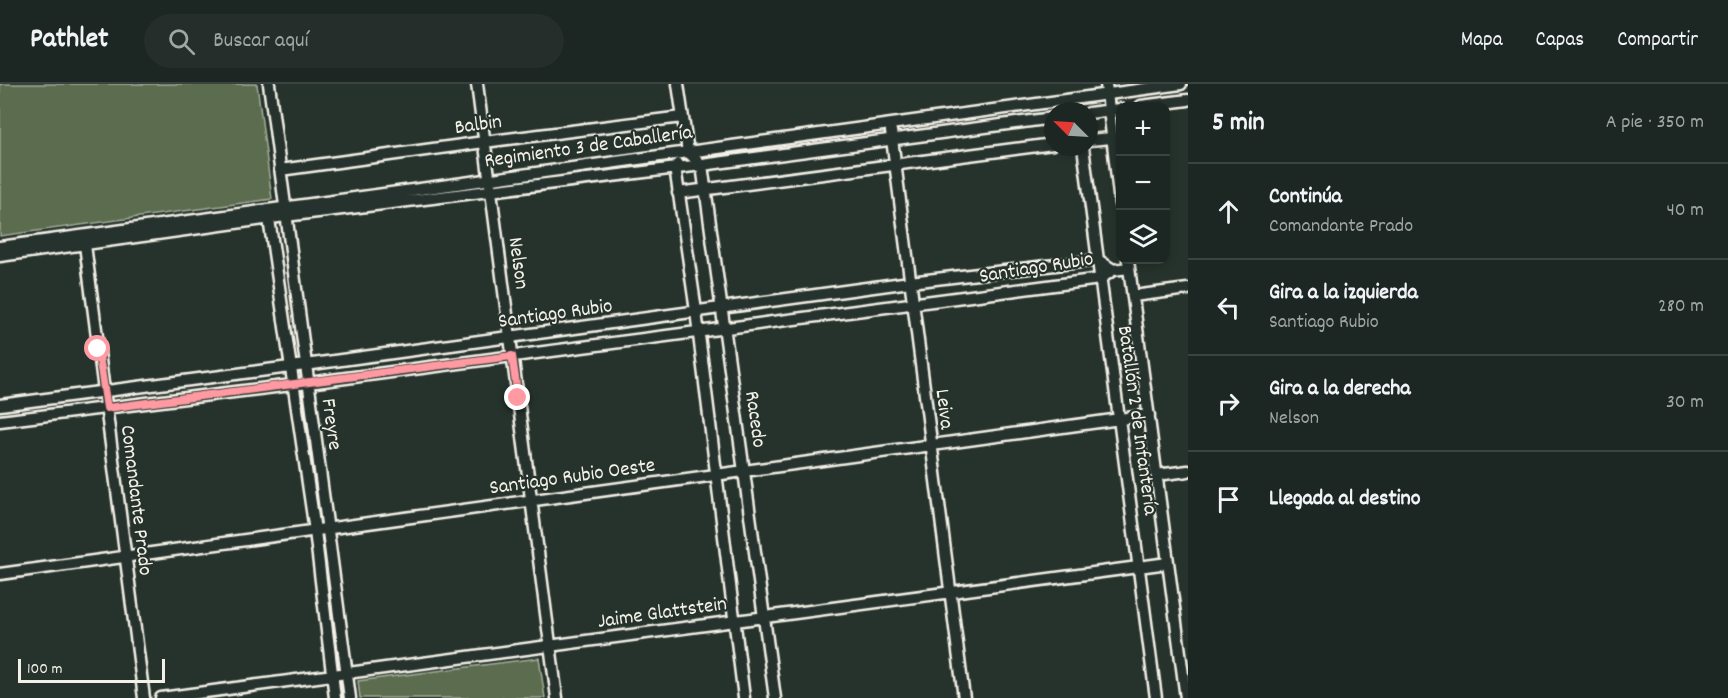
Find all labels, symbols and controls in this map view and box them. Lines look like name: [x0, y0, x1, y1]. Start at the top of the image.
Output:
search box: [144, 14, 564, 68]
text: Pathlet: [30, 21, 108, 61]
icon: search: [165, 25, 198, 58]
text: Buscar aquí: [213, 26, 309, 57]
text: Mapa: [1461, 26, 1503, 56]
text: Capas: [1536, 26, 1584, 56]
text: Compartir: [1617, 26, 1698, 56]
north arrow: [1044, 102, 1098, 156]
map controls: [1116, 102, 1170, 264]
button: +: [1116, 102, 1170, 156]
text: 5 min: [1212, 105, 1265, 142]
street label: Balbin: [453, 108, 504, 144]
text: A pie · 350 m: [1606, 109, 1704, 137]
street label: Regimiento 3 de Caballería: [483, 118, 695, 177]
button: −: [1116, 156, 1170, 210]
text: Continúa: [1269, 182, 1342, 213]
icon: ahead: [1212, 195, 1245, 228]
text: 40 m: [1666, 197, 1704, 225]
button: layers: [1116, 210, 1170, 264]
text: Comandante Prado: [1269, 213, 1413, 241]
street label: Nelson: [499, 235, 536, 291]
street label: Santiago Rubio: [977, 245, 1096, 293]
text: Gira a la izquierda: [1269, 278, 1418, 309]
icon: left: [1212, 291, 1245, 324]
street label: Santiago Rubio: [496, 292, 615, 338]
text: 280 m: [1658, 293, 1704, 321]
text: Santiago Rubio: [1269, 309, 1379, 337]
street label: Batallón 2 de Infantería: [1108, 324, 1164, 518]
route start: [84, 335, 110, 361]
text: Gira a la derecha: [1269, 374, 1411, 405]
route end: [504, 384, 530, 410]
icon: right: [1212, 387, 1245, 420]
street label: Leiva: [926, 388, 961, 432]
street label: Racedo: [735, 389, 773, 450]
text: 30 m: [1666, 389, 1704, 417]
street label: Freyre: [312, 397, 348, 452]
text: Nelson: [1269, 405, 1319, 433]
street label: Comandante Prado: [111, 423, 159, 577]
street label: Santiago Rubio Oeste: [488, 451, 657, 504]
icon: arrive: [1212, 483, 1245, 516]
text: Llegada al destino: [1269, 484, 1421, 515]
street label: Jaime Glattstein: [596, 590, 729, 638]
scale bar: [18, 656, 165, 684]
text: 100 m: [27, 658, 63, 681]

